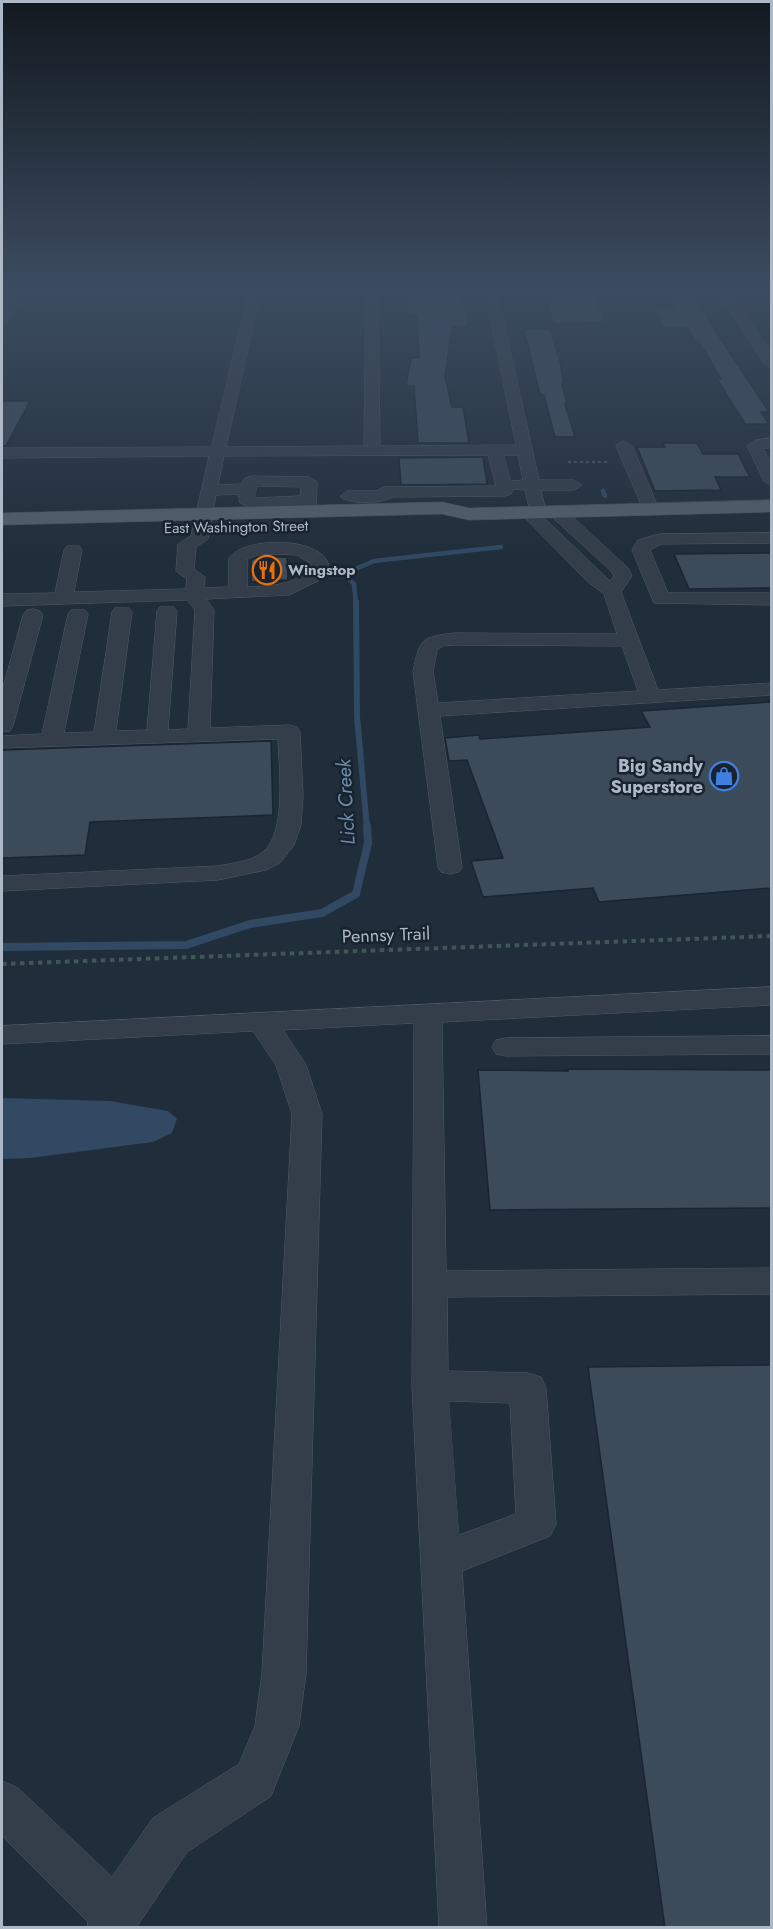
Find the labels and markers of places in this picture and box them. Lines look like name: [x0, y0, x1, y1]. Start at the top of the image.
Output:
restaurant icon: Wingstop: [251, 554, 283, 586]
place label: Wingstop: [288, 559, 356, 581]
place label: Big Sandy Superstore: [611, 753, 704, 800]
shop icon: Big Sandy Superstore: [708, 760, 740, 792]

